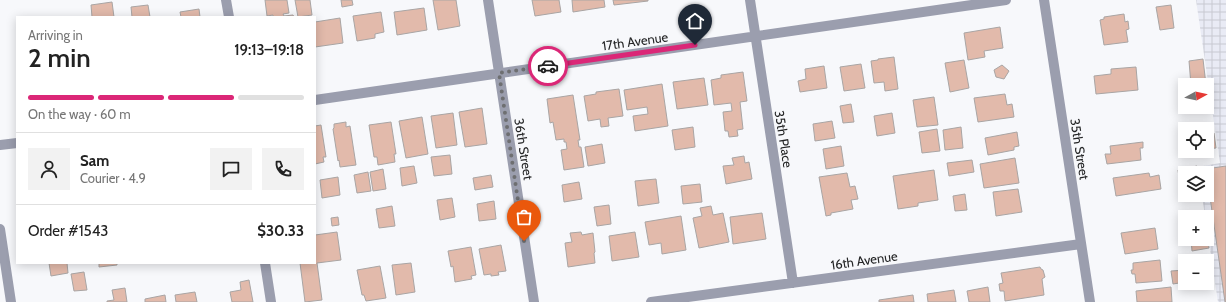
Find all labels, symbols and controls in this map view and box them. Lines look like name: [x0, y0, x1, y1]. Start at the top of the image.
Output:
pin: [678, 4, 712, 45]
icon: home: [684, 10, 706, 32]
text: Arriving in: [28, 27, 83, 43]
street label: 17th Avenue: [601, 28, 669, 54]
text: 19:13–19:18: [234, 41, 304, 59]
text: 2 min: [28, 42, 91, 74]
courier: [528, 46, 568, 86]
icon: car: [537, 55, 559, 77]
north arrow: [1178, 78, 1214, 114]
map controls: [1178, 78, 1214, 290]
text: On the way · 60 m: [28, 106, 131, 122]
street label: 35th Place: [772, 109, 796, 169]
street label: 36th Street: [511, 117, 537, 182]
street label: 35th Street: [1067, 117, 1093, 181]
button: locate: [1178, 122, 1214, 158]
button: person: [28, 148, 70, 190]
button: chat: [210, 148, 252, 190]
button: phone: [262, 148, 304, 190]
text: Sam: [80, 152, 109, 170]
button: layers: [1178, 166, 1214, 202]
text: Courier · 4.9: [80, 170, 146, 186]
pin: [507, 200, 541, 241]
icon: bag: [513, 206, 535, 228]
button: +: [1178, 210, 1214, 246]
text: Order #1543: [28, 222, 108, 240]
text: $30.33: [257, 222, 304, 240]
street label: 16th Avenue: [830, 247, 899, 273]
button: −: [1178, 254, 1214, 290]

